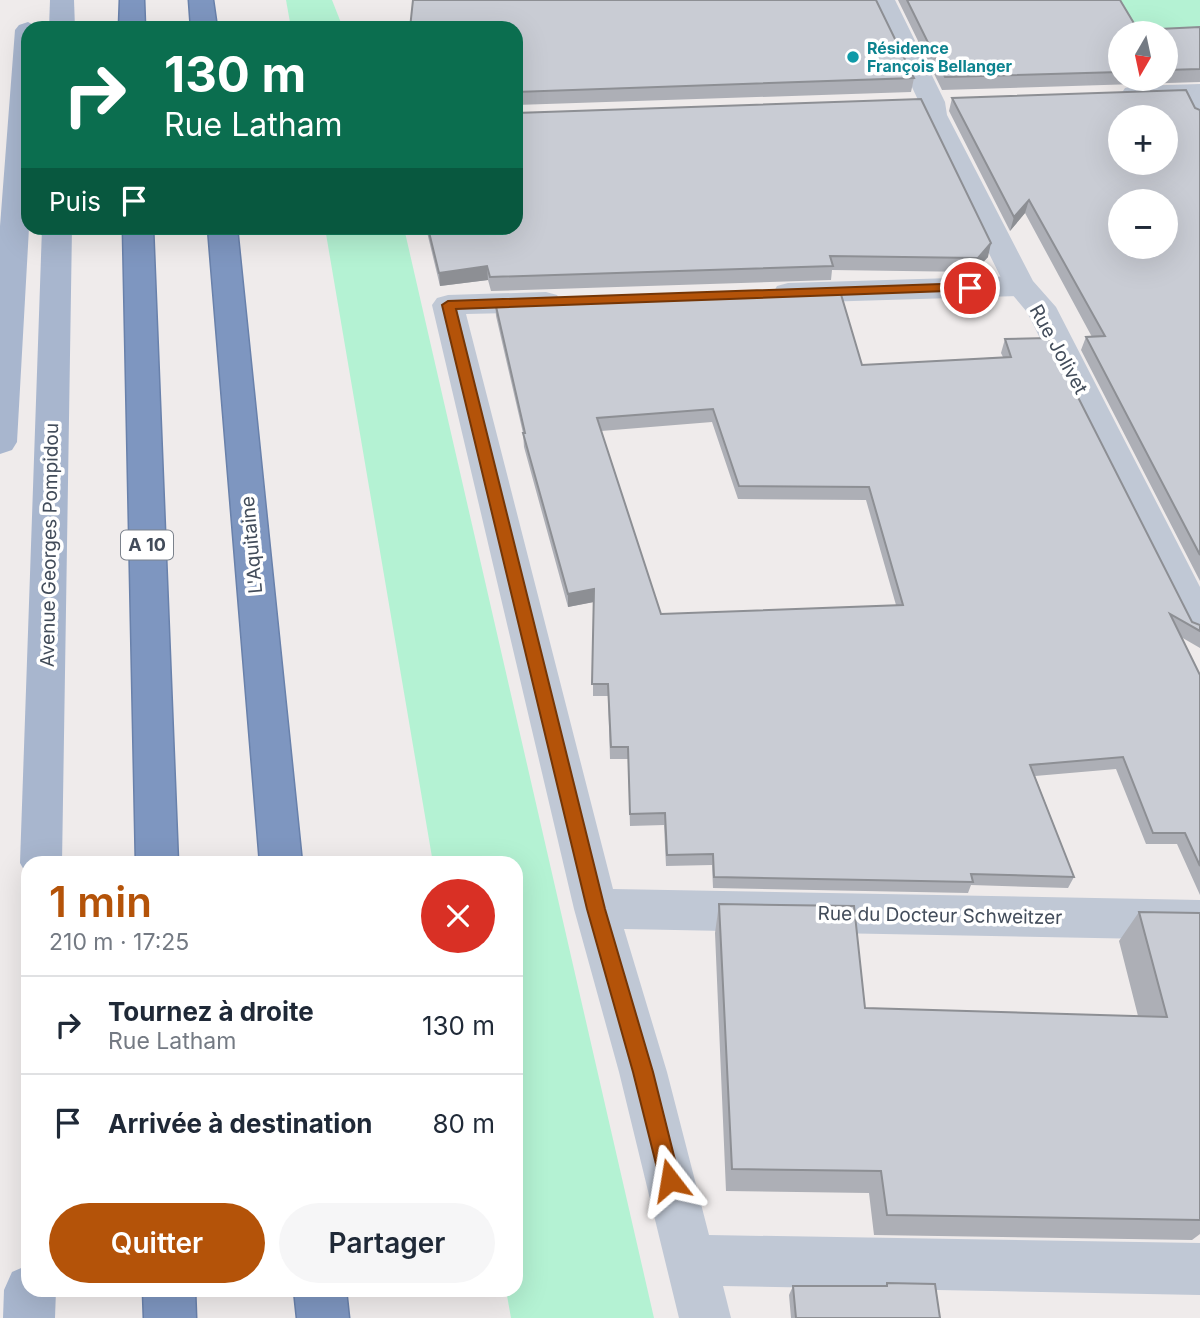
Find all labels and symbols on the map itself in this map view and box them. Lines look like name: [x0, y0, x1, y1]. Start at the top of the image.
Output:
north arrow: [1108, 21, 1178, 91]
place label: Résidence François Bellanger: [867, 38, 1013, 76]
marker: Résidence François Bellanger: [845, 49, 861, 65]
pin: [940, 258, 1000, 318]
street label: Rue Jolivet: [1025, 300, 1093, 398]
street label: Avenue Georges Pompidou: [36, 423, 63, 667]
street label: L'Aquitaine: [236, 495, 267, 595]
road number: A 10: [121, 530, 173, 560]
street label: Rue du Docteur Schweitzer: [817, 902, 1063, 929]
position arrow: [633, 1143, 707, 1217]

